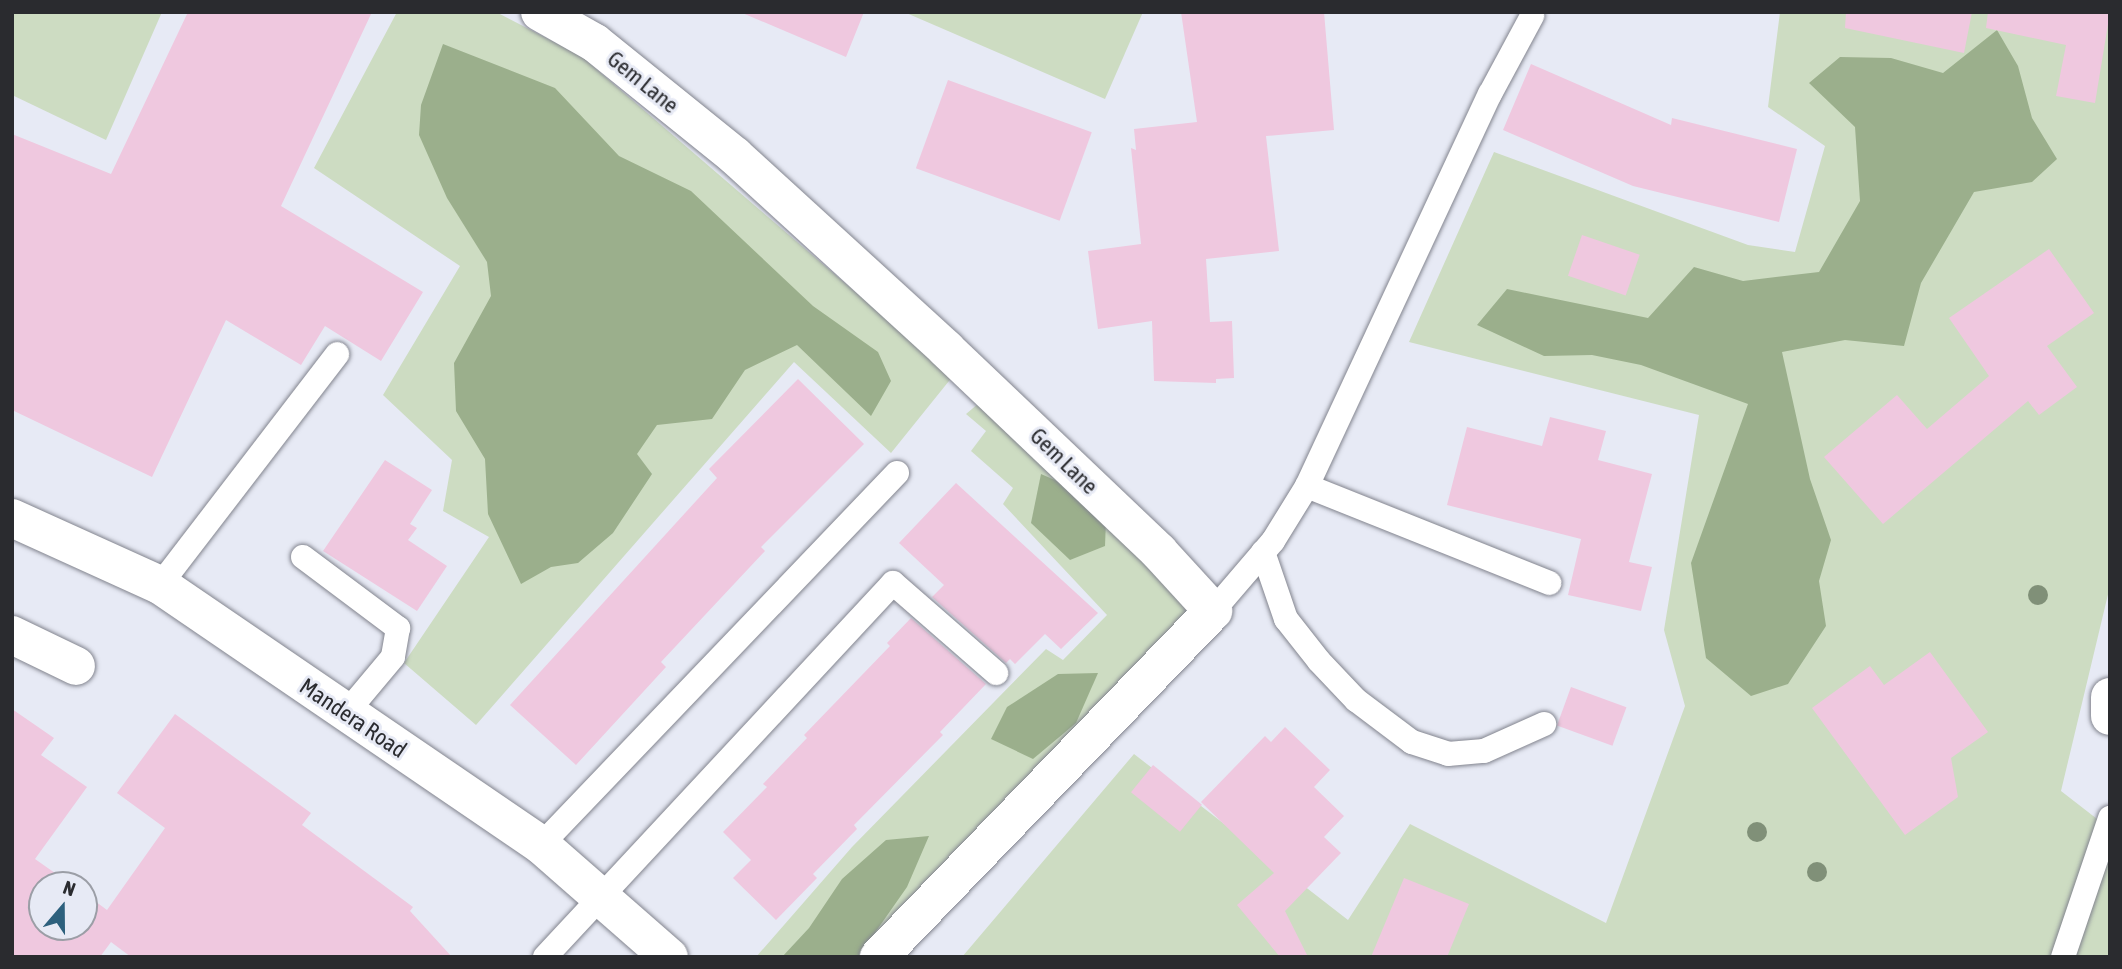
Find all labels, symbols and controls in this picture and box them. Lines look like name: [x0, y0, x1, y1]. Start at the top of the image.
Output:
street label: Gem Lane: [602, 45, 684, 119]
street label: Gem Lane: [1024, 422, 1104, 500]
street label: Mandera Road: [294, 672, 412, 764]
north arrow: [28, 871, 98, 941]
text: N: [60, 876, 79, 900]

